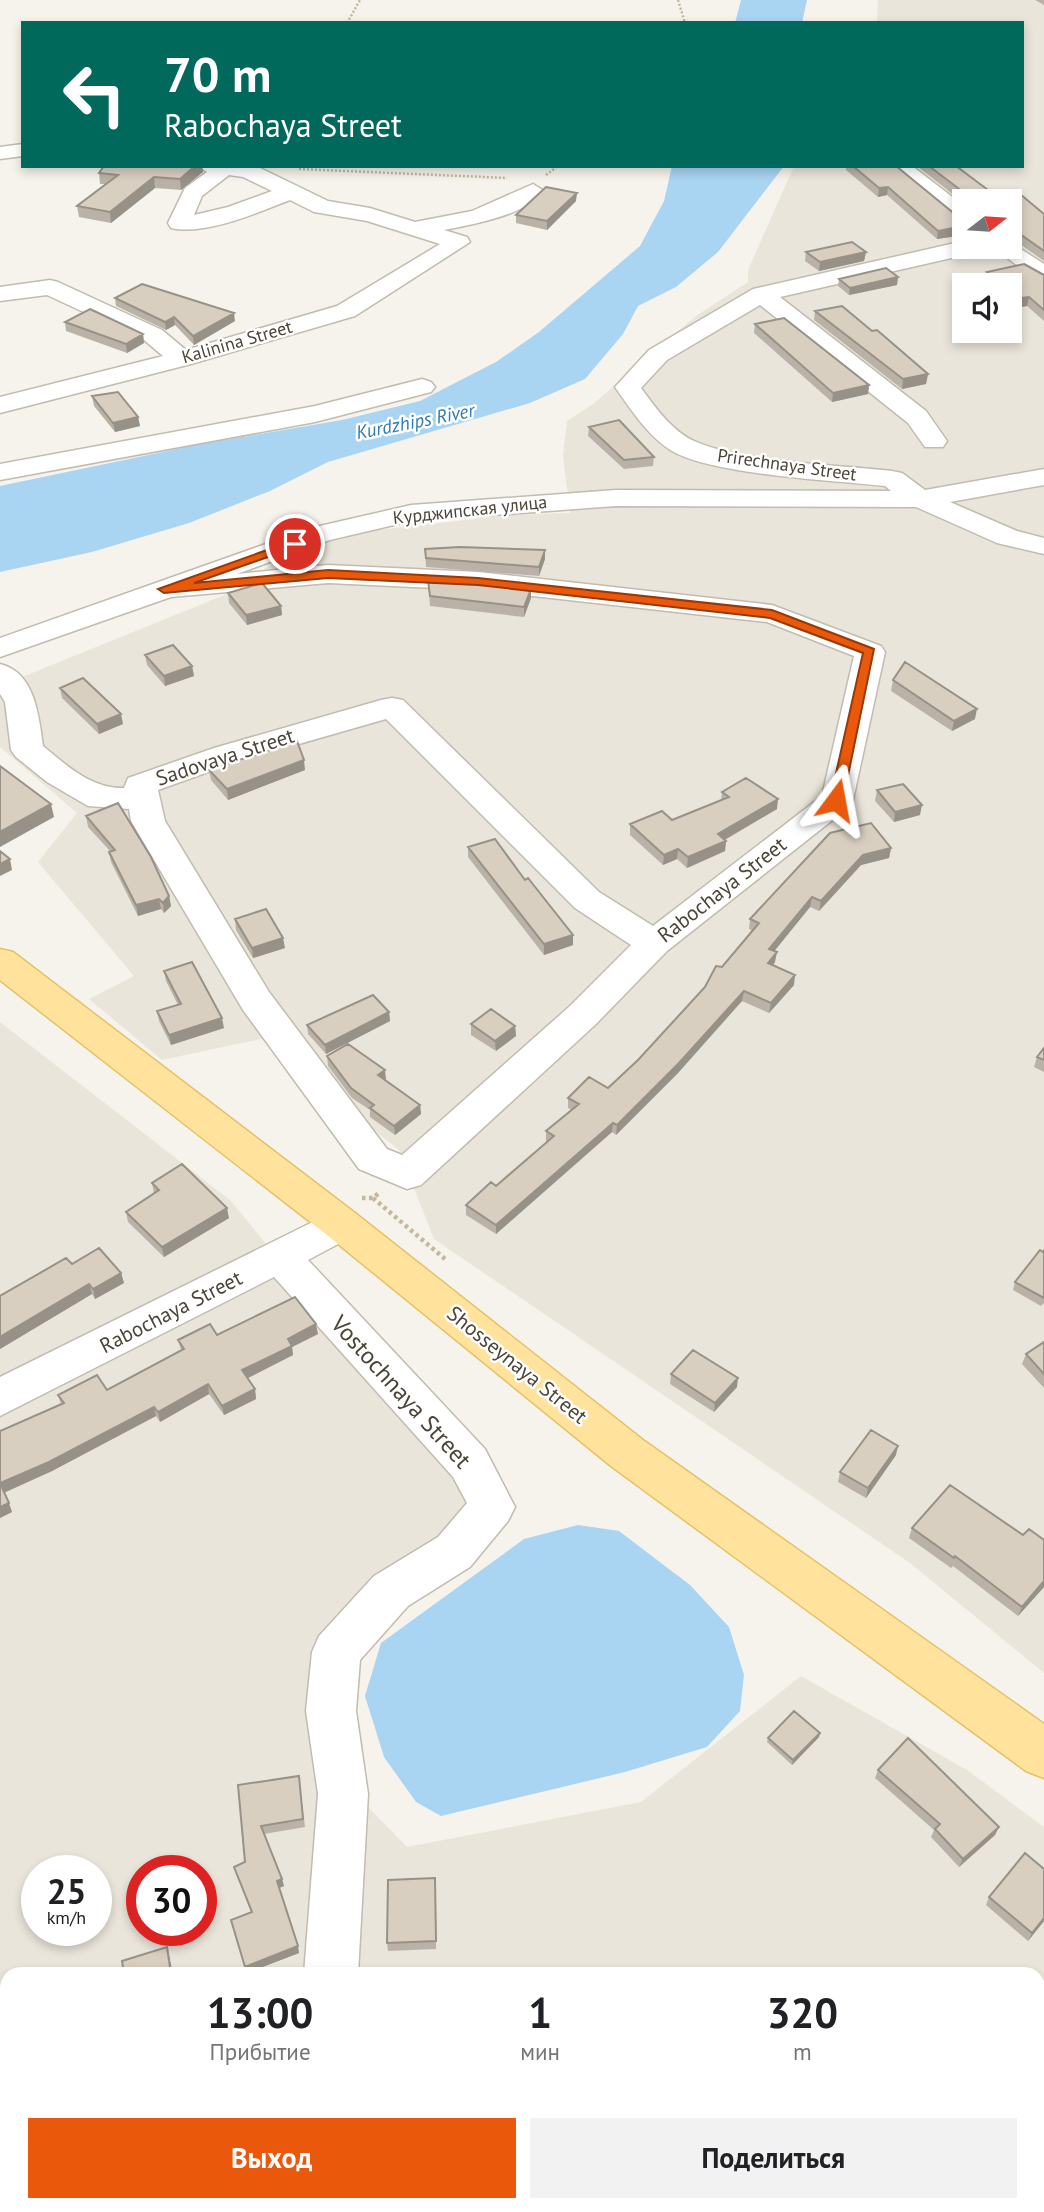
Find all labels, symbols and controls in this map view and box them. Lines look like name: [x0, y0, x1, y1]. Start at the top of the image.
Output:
text: 70 m: [164, 42, 271, 106]
icon: left: [49, 49, 140, 140]
text: Rabochaya Street: [164, 104, 402, 146]
north arrow: [952, 189, 1022, 259]
map controls: [952, 189, 1022, 343]
button: sound: [952, 273, 1022, 343]
street label: Kalinina Street: [179, 315, 295, 368]
water label: Kurdzhips River: [354, 397, 478, 444]
street label: Prirechnaya Street: [716, 443, 858, 486]
street label: Курджипская улица: [392, 490, 548, 529]
pin: [265, 514, 325, 574]
icon: arrive: [276, 525, 314, 563]
street label: Sadovaya Street: [152, 721, 297, 792]
position arrow: [799, 763, 873, 837]
street label: Rabochaya Street: [652, 831, 792, 948]
street label: Rabochaya Street: [95, 1264, 246, 1359]
street label: Shosseynaya Street: [442, 1300, 593, 1430]
street label: Vostochnaya Street: [324, 1308, 478, 1475]
speed limit sign: 30: [126, 1855, 217, 1946]
text: 25: [47, 1868, 86, 1914]
text: km/h: [47, 1906, 86, 1929]
text: 13:00: [207, 1985, 313, 2040]
text: 1: [528, 1985, 552, 2040]
text: 320: [767, 1985, 838, 2040]
text: Прибытие: [210, 2037, 311, 2066]
text: мин: [520, 2037, 560, 2066]
text: m: [793, 2037, 812, 2066]
button: Выход: [28, 2118, 516, 2198]
button: Поделиться: [530, 2118, 1017, 2198]

